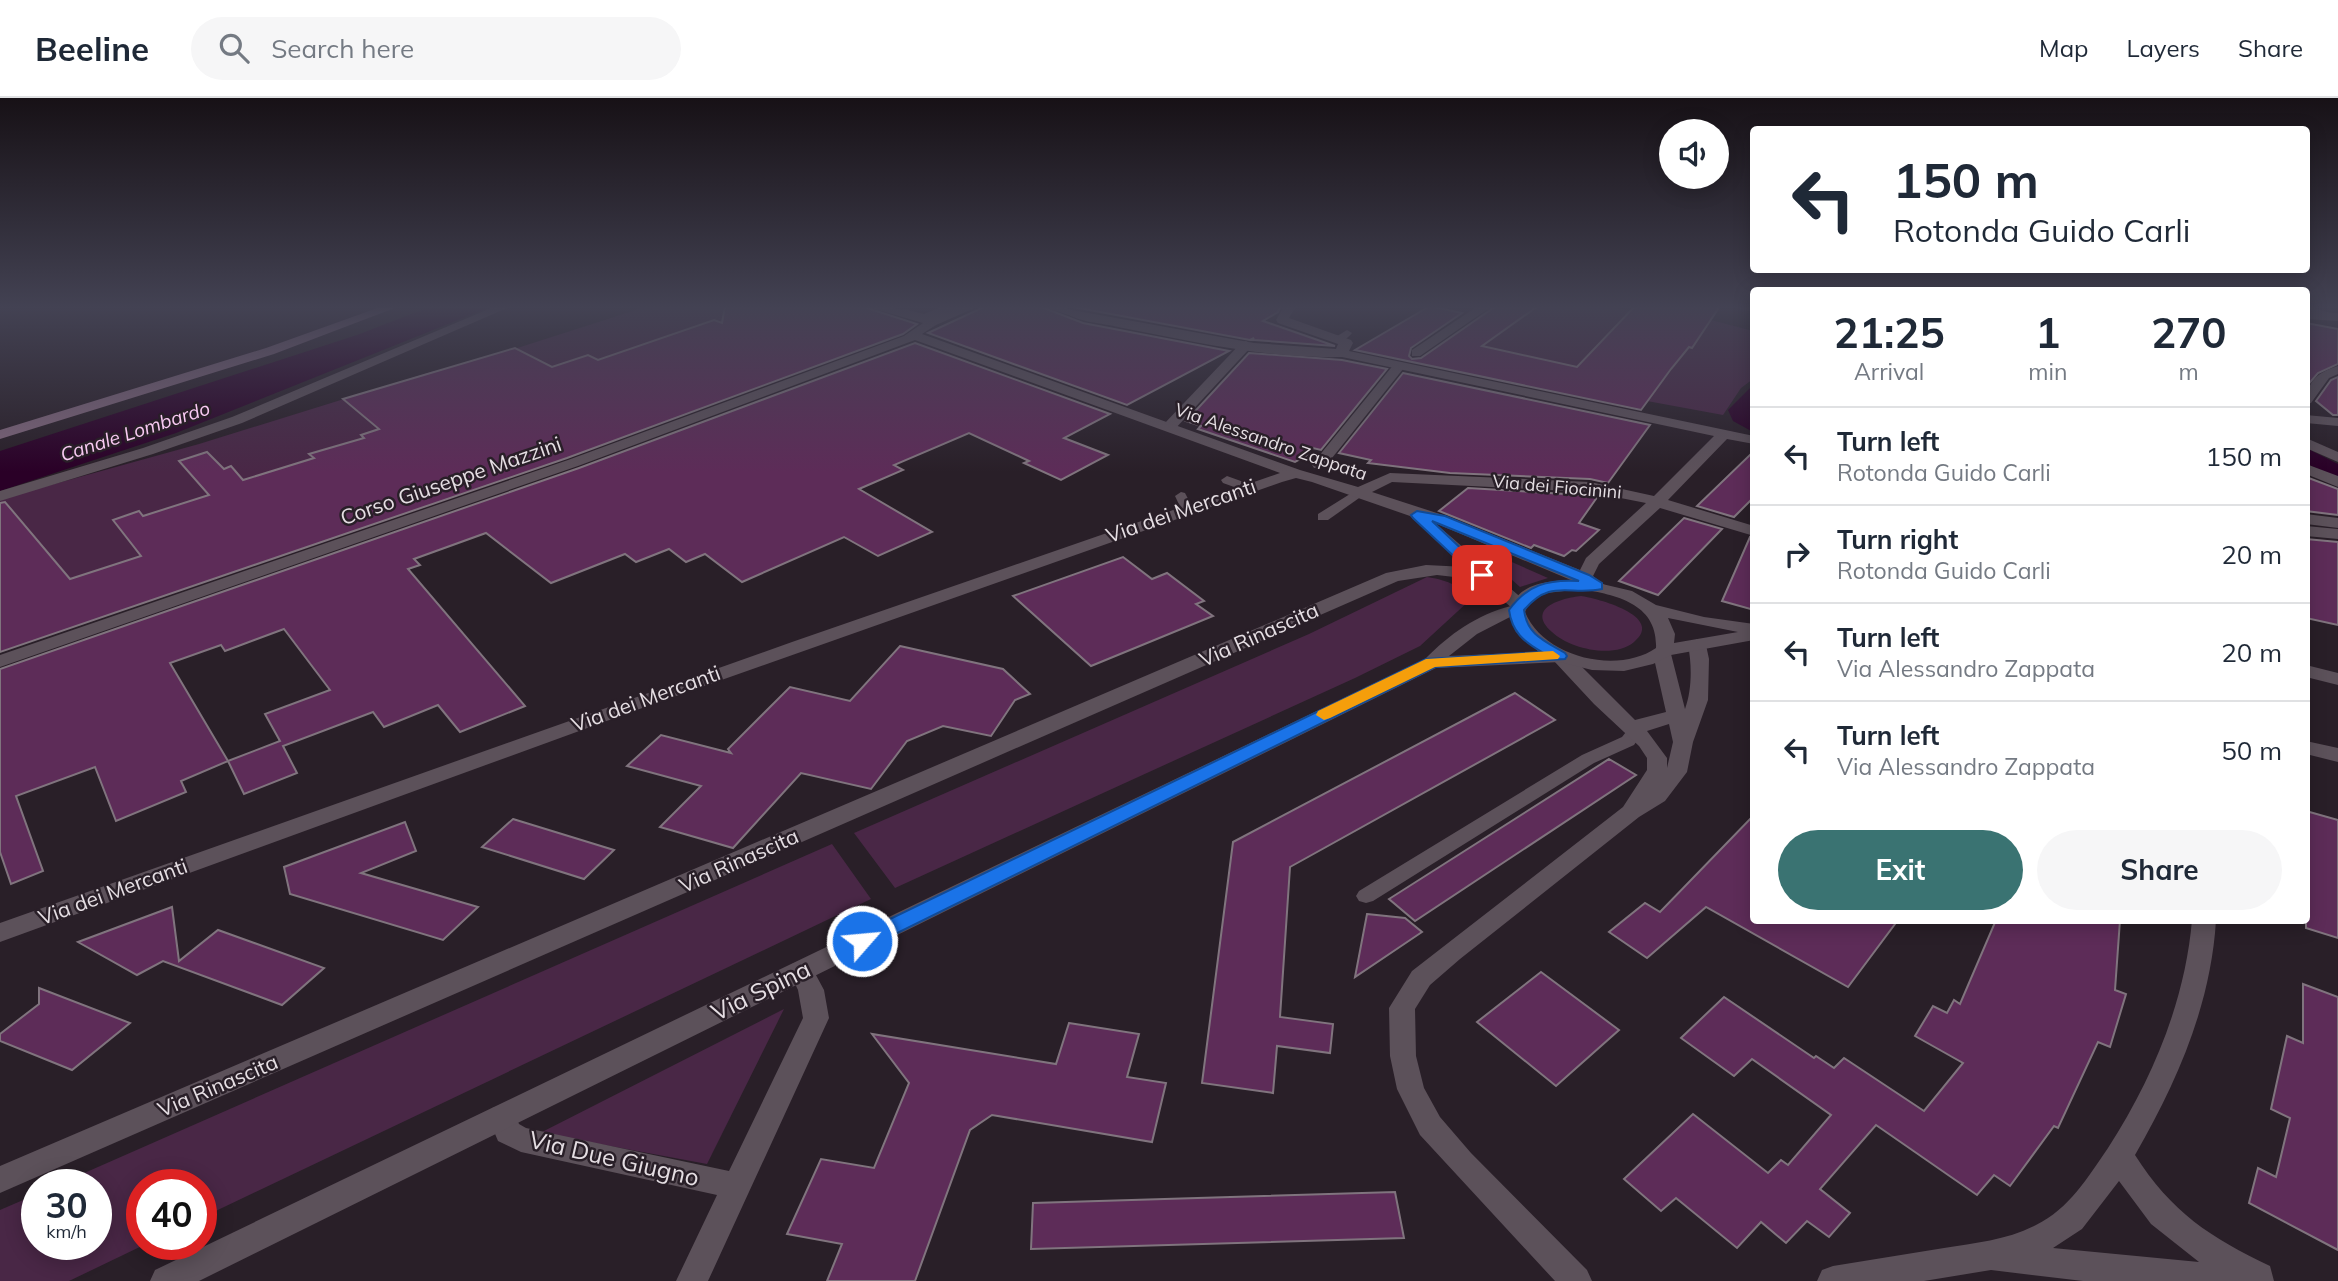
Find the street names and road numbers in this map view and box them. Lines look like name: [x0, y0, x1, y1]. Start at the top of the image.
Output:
street label: Via Alessandro Zappata: [1172, 398, 1370, 485]
street label: Corso Giuseppe Mazzini: [337, 430, 565, 530]
street label: Via dei Fiocinini: [1492, 469, 1623, 504]
street label: Via dei Mercanti: [1102, 472, 1259, 548]
street label: Via Rinascita: [1195, 596, 1322, 672]
street label: Via dei Mercanti: [568, 659, 724, 737]
street label: Via Rinascita: [675, 822, 802, 898]
street label: Via dei Mercanti: [35, 852, 191, 930]
street label: Via Spina: [706, 953, 815, 1027]
street label: Via Rinascita: [154, 1048, 282, 1122]
street label: Via Due Giugno: [526, 1124, 702, 1192]

